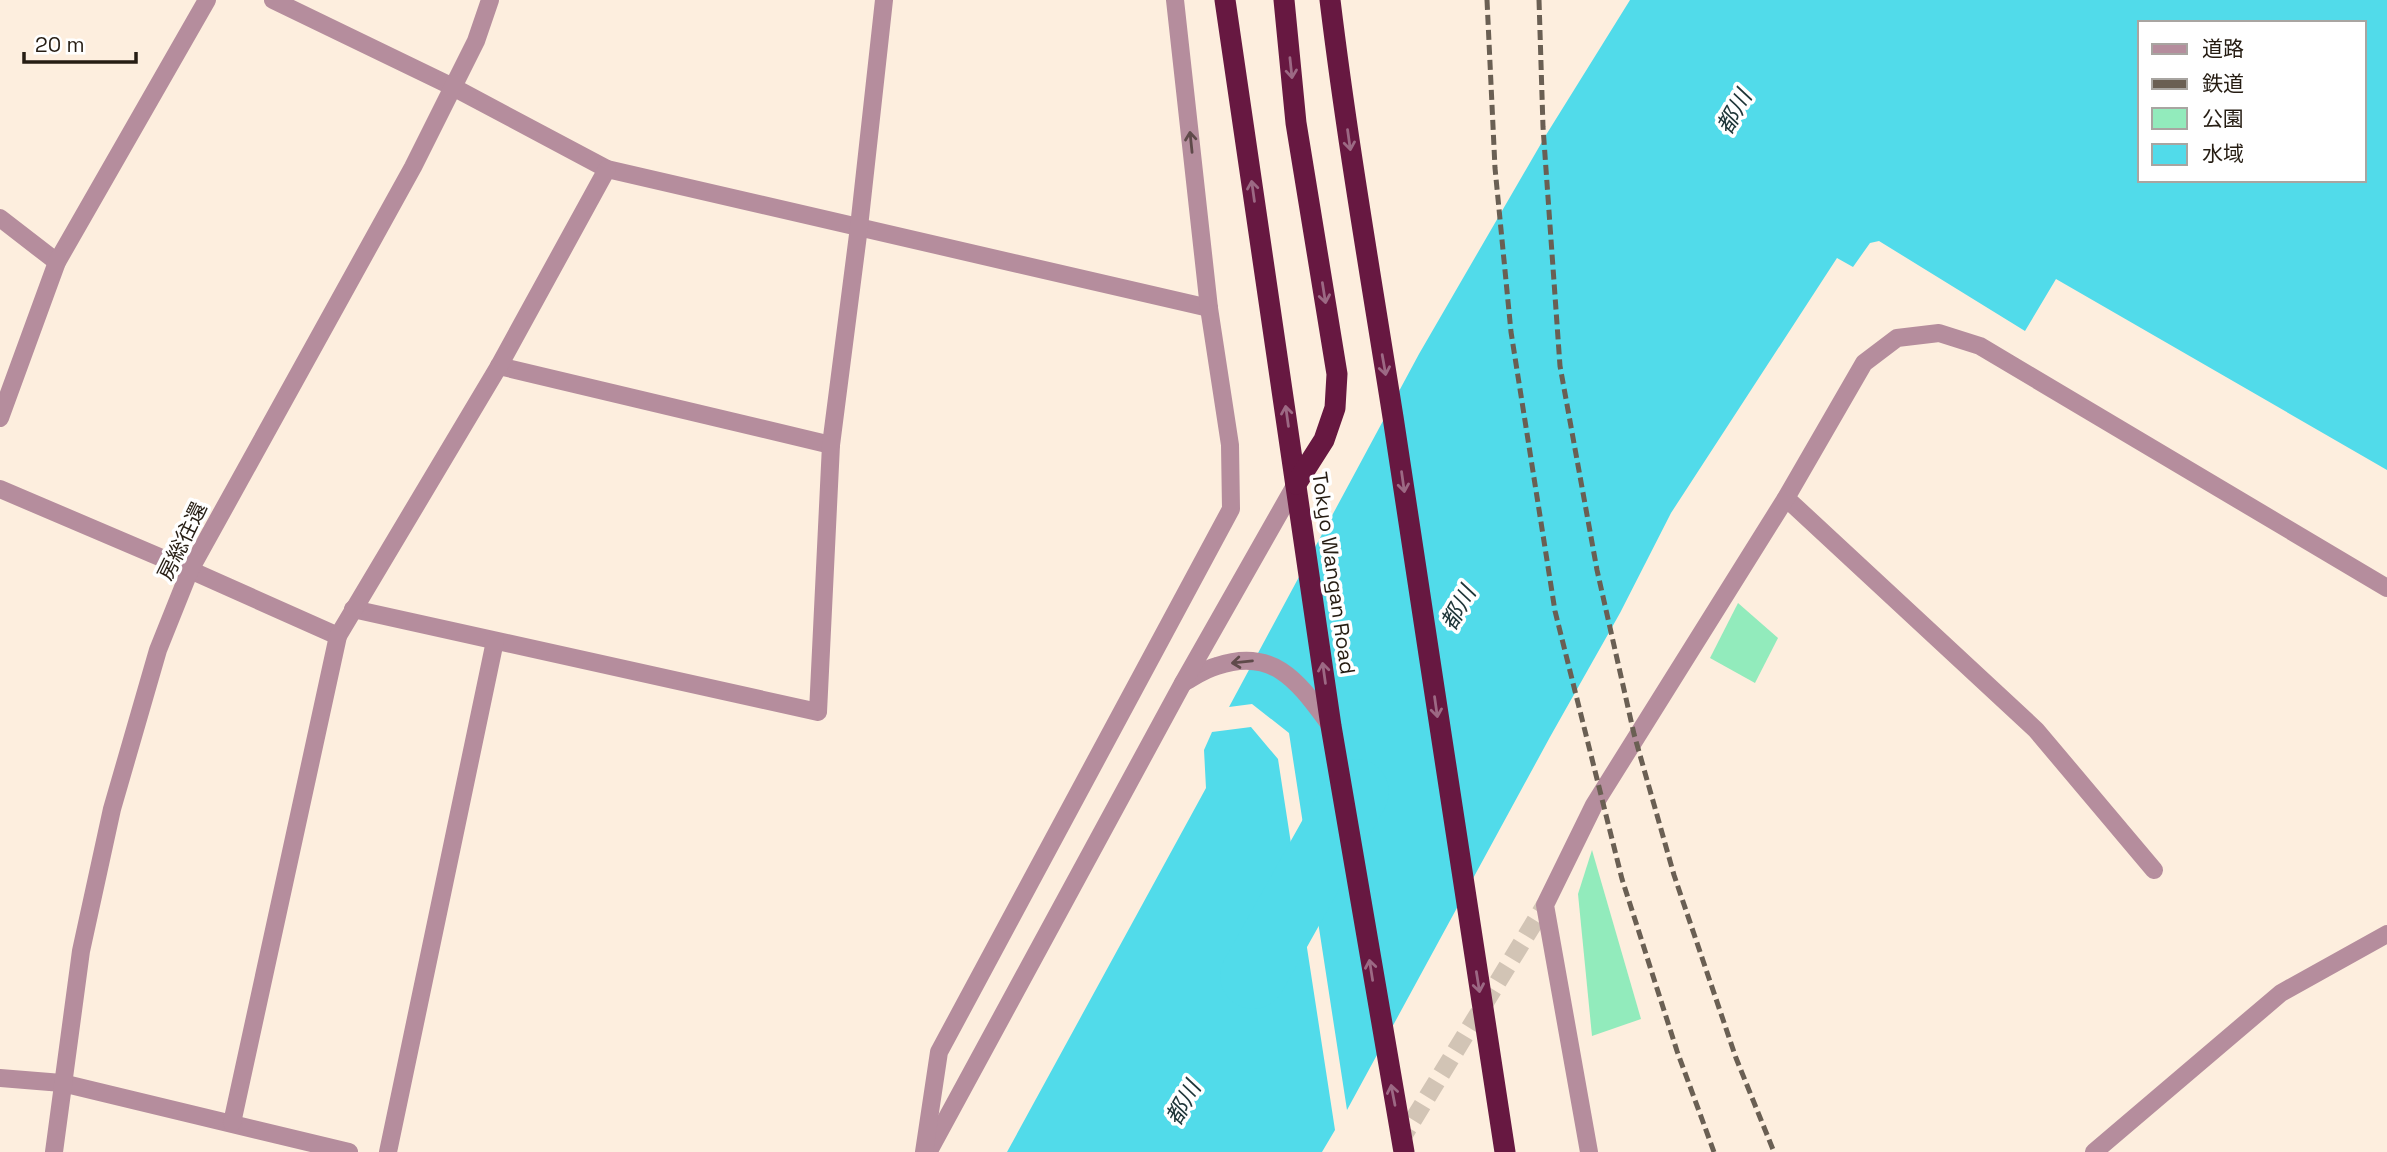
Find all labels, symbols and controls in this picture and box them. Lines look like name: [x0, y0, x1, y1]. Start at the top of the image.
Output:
scale bar: [24, 21, 136, 65]
legend: [2138, 21, 2366, 182]
text: 20 m: [35, 31, 85, 58]
text: 道路: [2202, 35, 2244, 62]
one-way arrow: [1284, 56, 1297, 79]
text: 鉄道: [2202, 70, 2244, 97]
water label: 都川: [1710, 82, 1760, 139]
text: 公園: [2202, 105, 2244, 132]
one-way arrow: [1342, 129, 1355, 151]
one-way arrow: [1184, 132, 1197, 154]
text: 水域: [2202, 140, 2244, 167]
one-way arrow: [1247, 180, 1260, 203]
one-way arrow: [1318, 281, 1331, 304]
one-way arrow: [1378, 353, 1391, 376]
one-way arrow: [1280, 405, 1293, 428]
street label: Tokyo Wangan Road: [1306, 470, 1362, 676]
one-way arrow: [1396, 470, 1409, 493]
street label: 房総往還: [151, 497, 213, 585]
water label: 都川: [1434, 578, 1484, 635]
one-way arrow: [1231, 656, 1254, 669]
one-way arrow: [1317, 662, 1330, 685]
one-way arrow: [1430, 695, 1443, 718]
one-way arrow: [1364, 959, 1377, 982]
one-way arrow: [1472, 970, 1485, 993]
water label: 都川: [1159, 1073, 1209, 1130]
one-way arrow: [1386, 1084, 1399, 1107]

